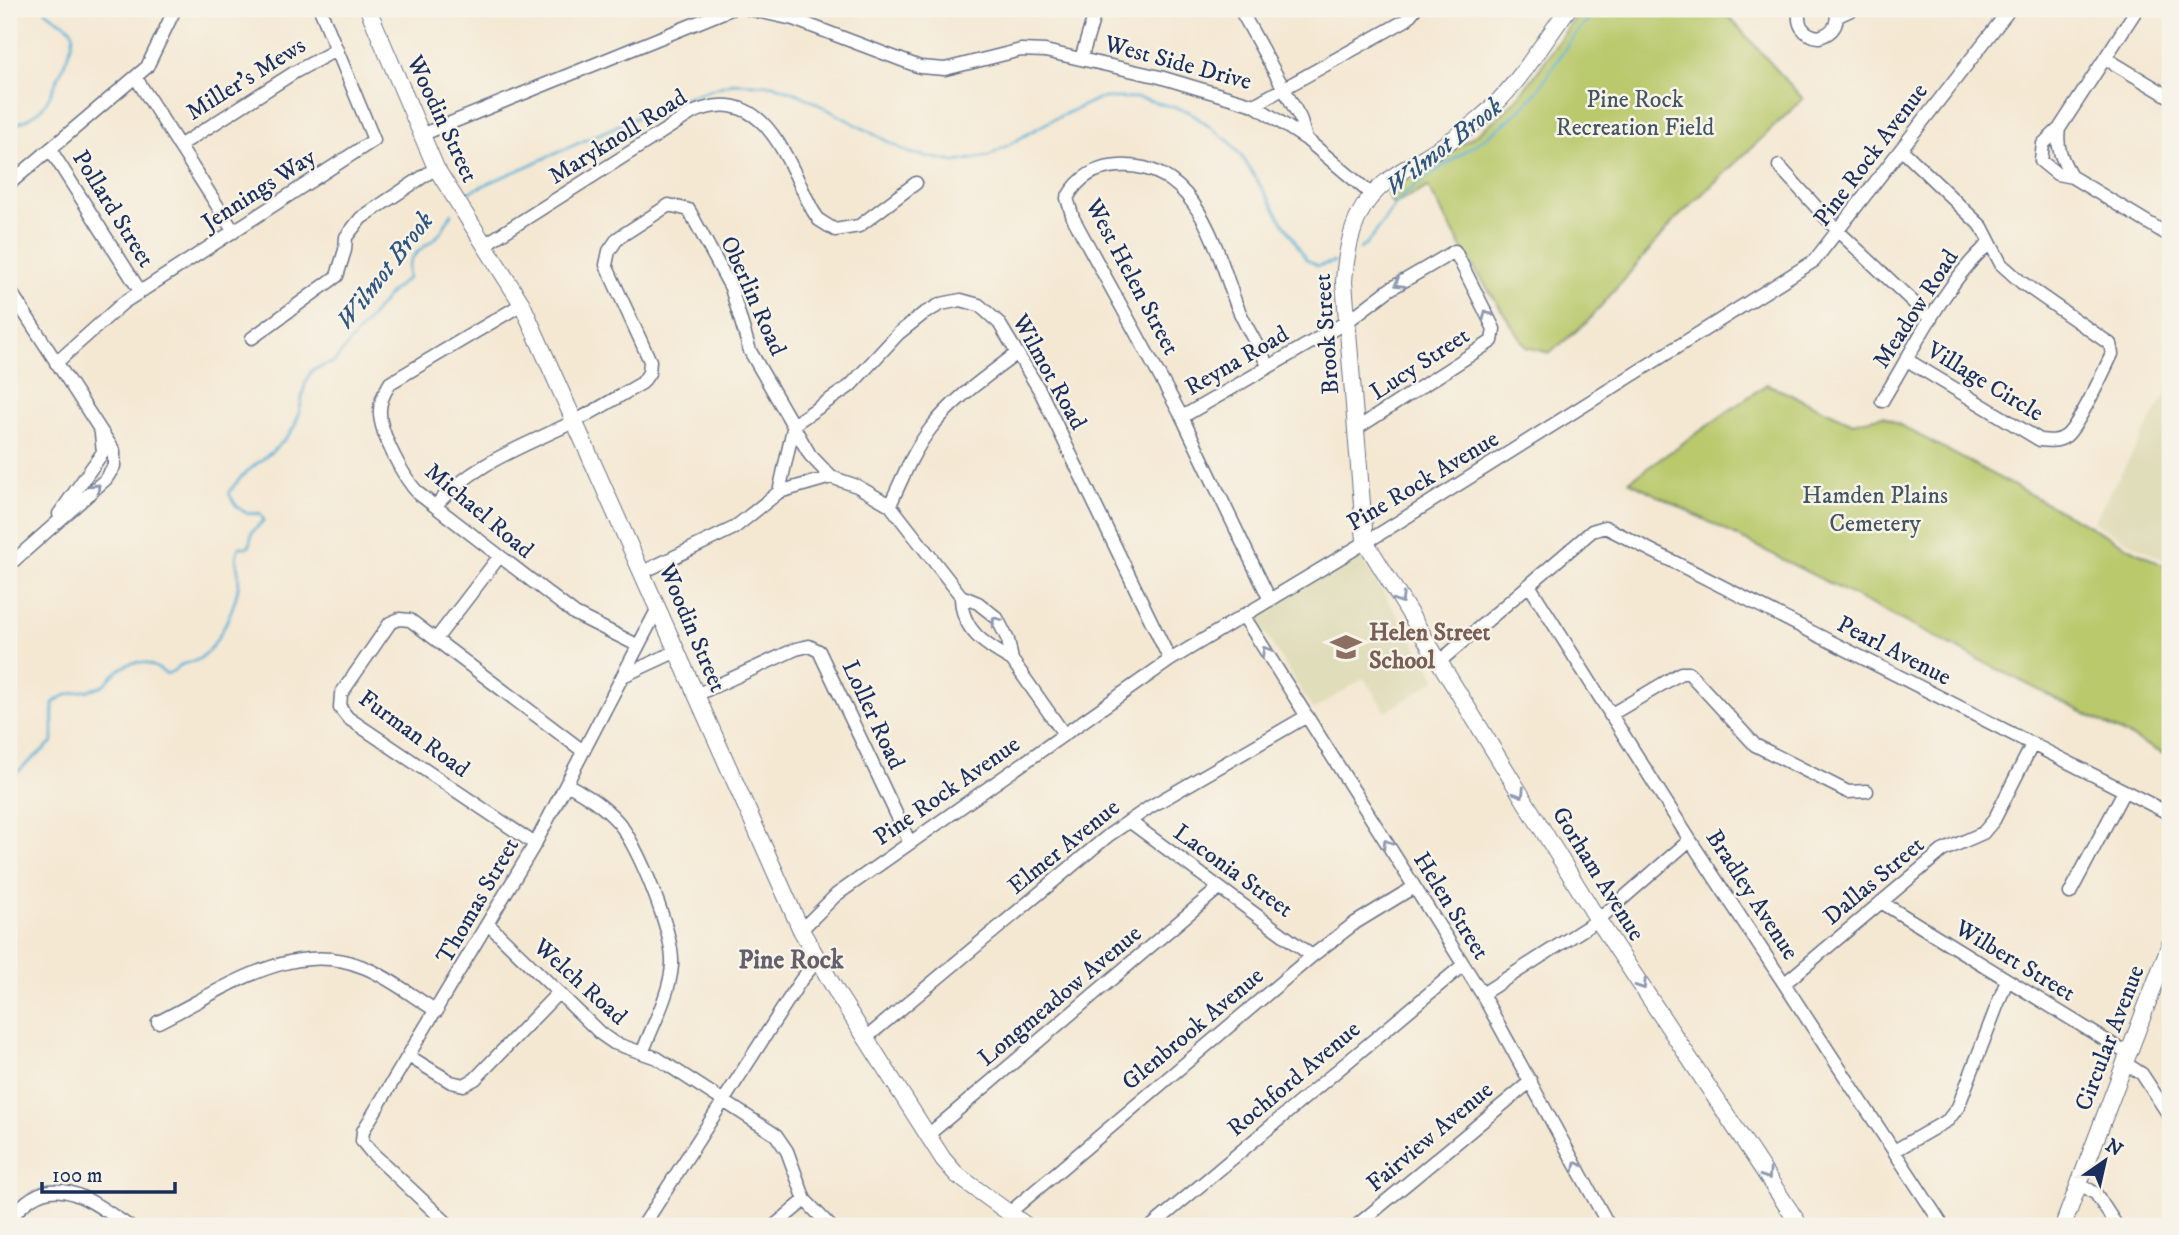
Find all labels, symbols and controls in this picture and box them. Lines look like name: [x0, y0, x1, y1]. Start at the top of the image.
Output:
street label: West Side Drive: [1100, 29, 1255, 97]
street label: Miller's Mews: [181, 30, 311, 128]
street label: Woodin Street: [399, 50, 485, 188]
street label: Pine Rock Avenue: [1807, 77, 1935, 233]
street label: Maryknoll Road: [543, 83, 693, 191]
park label: Pine Rock Recreation Field: [1556, 85, 1714, 143]
water label: Wilmot Brook: [1378, 91, 1510, 203]
street label: Jennings Way: [195, 142, 322, 239]
street label: Pollard Street: [65, 145, 161, 273]
street label: West Helen Street: [1078, 193, 1186, 361]
water label: Wilmot Brook: [329, 205, 441, 337]
street label: Oberlin Road: [713, 232, 793, 360]
street label: Meadow Road: [1867, 244, 1965, 374]
street label: Brook Street: [1308, 272, 1346, 395]
one-way arrow: [1394, 275, 1407, 288]
street label: Wilmot Road: [1004, 308, 1093, 435]
one-way arrow: [1481, 309, 1495, 322]
street label: Reyna Road: [1180, 319, 1294, 403]
street label: Lucy Street: [1365, 321, 1476, 407]
street label: Village Circle: [1920, 335, 2049, 429]
street label: Pine Rock Avenue: [1342, 424, 1504, 538]
street label: Michael Road: [418, 457, 540, 565]
park label: Hamden Plains Cemetery: [1802, 481, 1948, 539]
one-way arrow: [88, 483, 101, 496]
street label: Woodin Street: [651, 558, 733, 697]
one-way arrow: [1392, 592, 1405, 605]
street label: Pearl Avenue: [1832, 609, 1956, 693]
one-way arrow: [991, 616, 1004, 628]
place label: Helen Street School: [1369, 618, 1491, 676]
school or university icon: Helen Street School: [1329, 630, 1363, 664]
one-way arrow: [1261, 646, 1274, 659]
street label: Loller Road: [835, 656, 911, 774]
street label: Furman Road: [353, 684, 475, 784]
street label: Pine Rock Avenue: [868, 729, 1026, 853]
one-way arrow: [1511, 786, 1524, 799]
street label: Elmer Avenue: [1002, 793, 1126, 901]
street label: Gorham Avenue: [1545, 801, 1651, 947]
street label: Laconia Street: [1167, 818, 1299, 925]
street label: Bradley Avenue: [1699, 824, 1805, 966]
street label: Dallas Street: [1817, 830, 1931, 932]
street label: Thomas Street: [430, 832, 526, 969]
one-way arrow: [1382, 838, 1395, 851]
street label: Helen Street: [1406, 847, 1496, 966]
street label: Wilbert Street: [1949, 913, 2081, 1009]
street label: Longmeadow Avenue: [972, 919, 1148, 1073]
street label: Welch Road: [526, 931, 633, 1032]
district label: Pine Rock: [738, 944, 845, 977]
street label: Glenbrook Avenue: [1116, 961, 1270, 1097]
street label: Circular Avenue: [2068, 961, 2152, 1115]
one-way arrow: [1633, 978, 1646, 991]
street label: Rochford Avenue: [1221, 1015, 1367, 1143]
street label: Fairview Avenue: [1361, 1075, 1499, 1199]
north arrow: [2070, 1126, 2140, 1196]
text: N: [2101, 1134, 2127, 1162]
scale bar: [42, 1151, 175, 1195]
one-way arrow: [1572, 1161, 1585, 1173]
text: 100 m: [52, 1163, 103, 1189]
one-way arrow: [1758, 1168, 1771, 1181]

